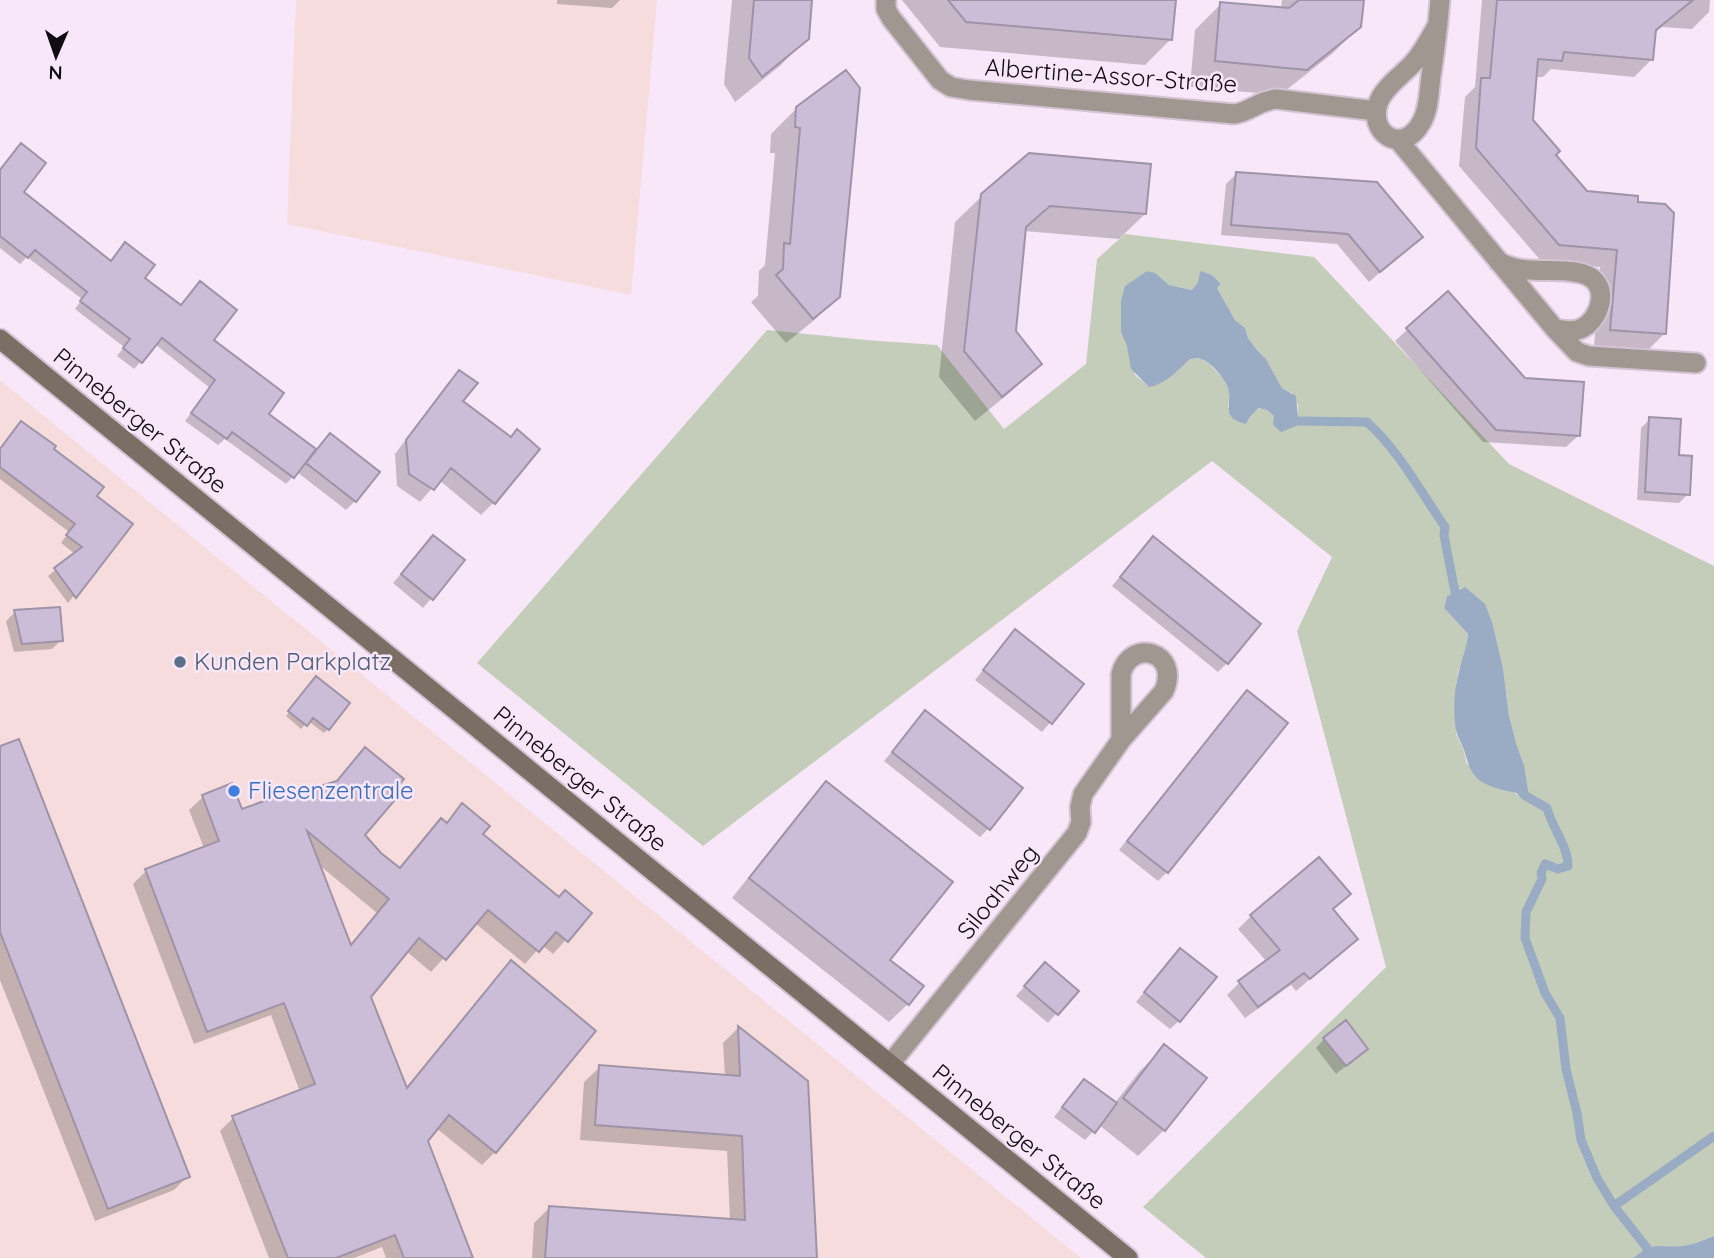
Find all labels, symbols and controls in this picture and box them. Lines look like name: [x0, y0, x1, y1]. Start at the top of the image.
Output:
north arrow: [21, 21, 91, 91]
street label: Albertine-Assor-Straße: [984, 51, 1238, 99]
text: N: [48, 61, 63, 85]
street label: Pinneberger Straße: [48, 341, 234, 499]
place label: Kunden Parkplatz: [194, 646, 391, 676]
marker: Kunden Parkplatz: [172, 654, 188, 670]
street label: Pinneberger Straße: [488, 699, 674, 857]
place label: Fliesenzentrale: [248, 775, 414, 805]
marker: Fliesenzentrale: [226, 783, 242, 799]
street label: Siloahweg: [950, 838, 1044, 945]
street label: Pinneberger Straße: [927, 1057, 1113, 1215]

